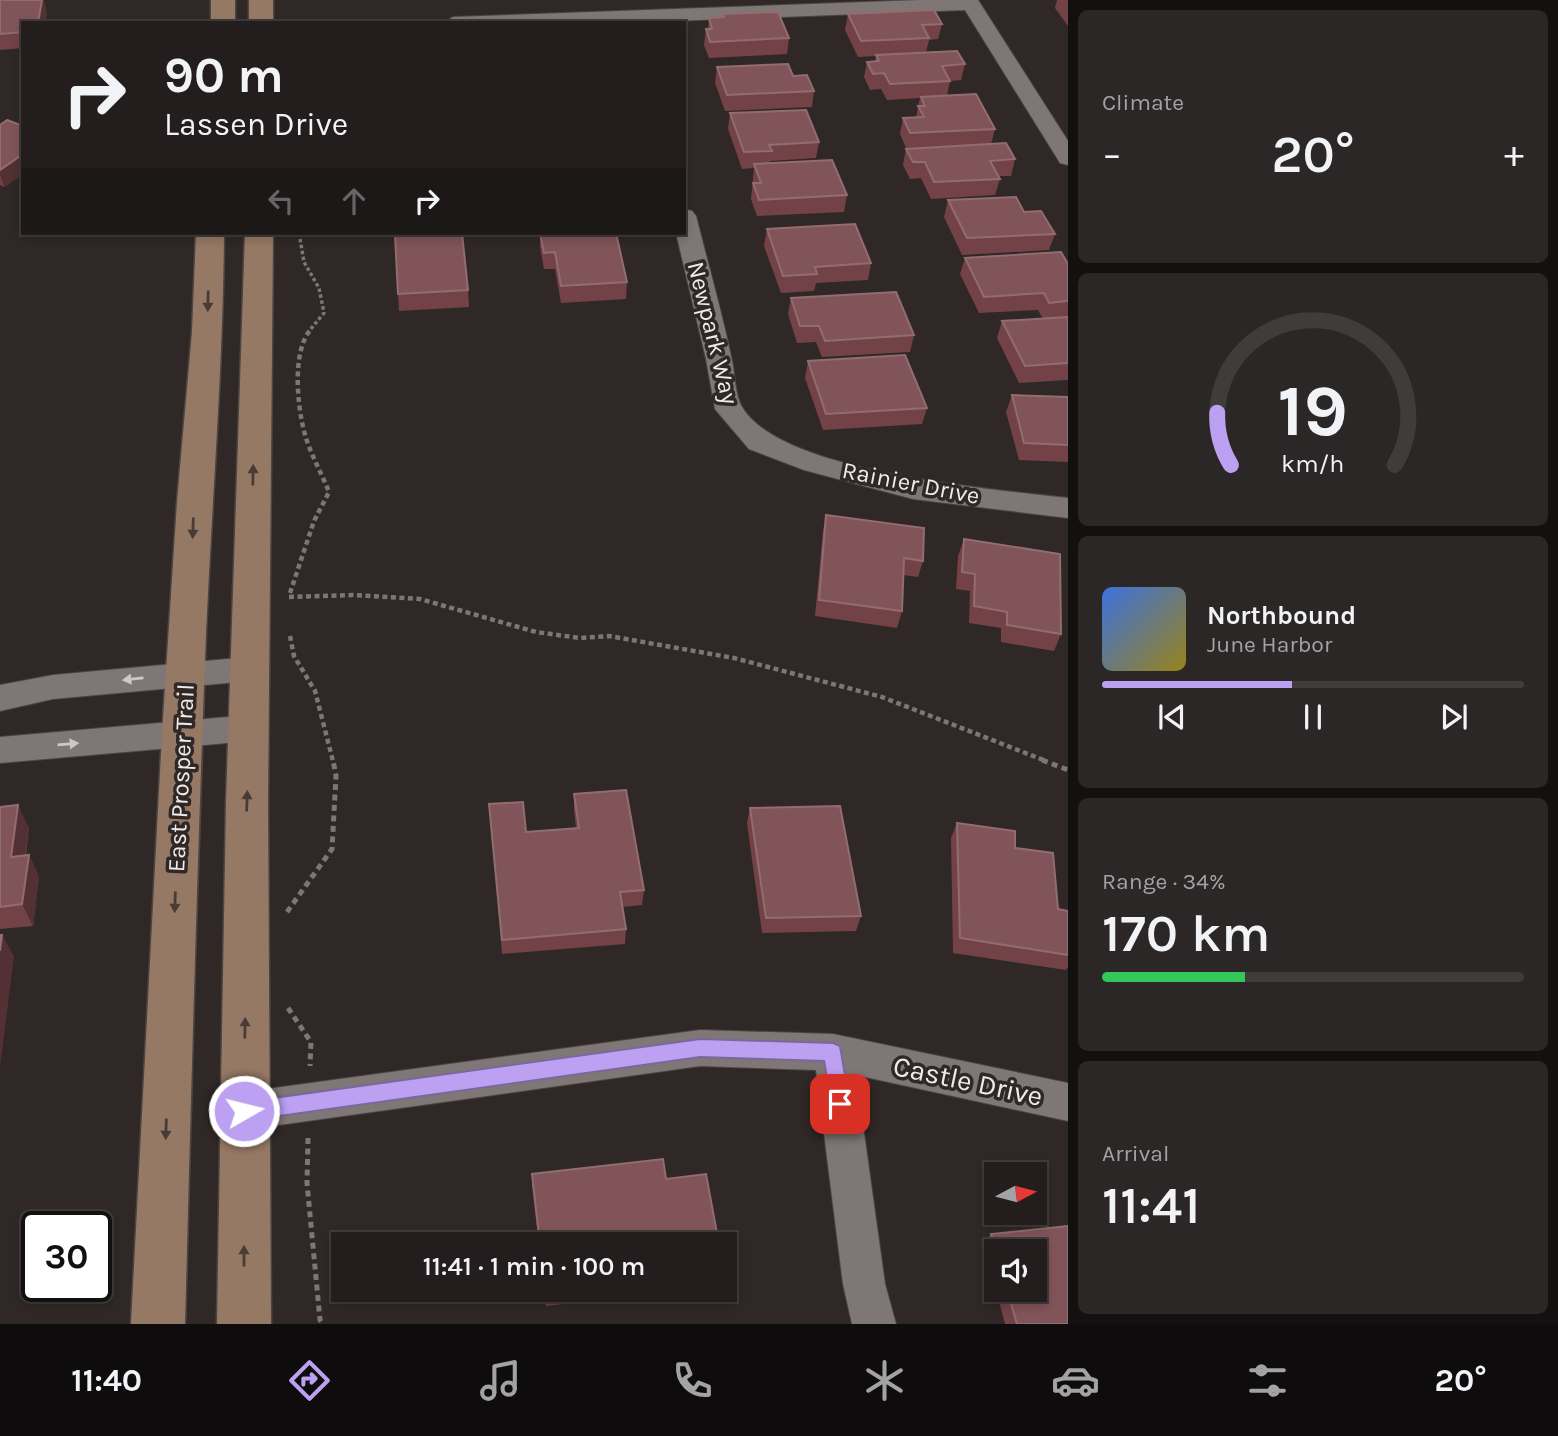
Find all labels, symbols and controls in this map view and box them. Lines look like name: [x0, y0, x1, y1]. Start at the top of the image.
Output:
text: 90 m: [164, 47, 284, 104]
icon: right: [49, 49, 140, 140]
text: Climate: [1102, 89, 1184, 116]
text: Lassen Drive: [164, 106, 348, 143]
text: 20°: [1272, 124, 1354, 185]
text: −: [1102, 132, 1122, 177]
text: +: [1504, 132, 1524, 177]
icon: left: [262, 182, 300, 220]
icon: ahead: [335, 182, 373, 220]
icon: right: [408, 182, 446, 220]
street label: Newpark Way: [682, 259, 744, 407]
one-way arrow: [203, 290, 214, 312]
text: 19: [1278, 369, 1348, 454]
text: km/h: [1281, 449, 1345, 478]
street label: Rainier Drive: [840, 456, 982, 510]
one-way arrow: [248, 464, 259, 486]
one-way arrow: [187, 517, 198, 539]
text: Northbound: [1207, 600, 1356, 631]
text: June Harbor: [1207, 631, 1332, 658]
one-way arrow: [121, 674, 143, 685]
street label: East Prosper Trail: [162, 683, 200, 873]
icon: previous: [1153, 698, 1191, 736]
icon: pause: [1294, 698, 1332, 736]
icon: next: [1435, 698, 1473, 736]
one-way arrow: [57, 739, 79, 750]
one-way arrow: [241, 790, 253, 812]
text: Range · 34%: [1102, 868, 1226, 895]
one-way arrow: [170, 891, 181, 913]
text: 170 km: [1102, 903, 1270, 964]
one-way arrow: [239, 1017, 251, 1039]
street label: Castle Drive: [890, 1049, 1046, 1113]
position arrow: [207, 1074, 281, 1148]
pin: [810, 1074, 870, 1134]
icon: arrive: [821, 1085, 859, 1123]
one-way arrow: [160, 1118, 171, 1140]
text: Arrival: [1102, 1140, 1169, 1167]
north arrow: [984, 1162, 1046, 1225]
map controls: [984, 1162, 1047, 1302]
text: 11:41: [1102, 1175, 1200, 1236]
speed limit sign: 30: [21, 1211, 112, 1302]
button: sound: [984, 1239, 1047, 1302]
one-way arrow: [238, 1245, 250, 1267]
text: 11:41 · 1 min · 100 m: [423, 1251, 645, 1282]
icon: directions: [285, 1356, 334, 1405]
icon: music: [476, 1356, 525, 1405]
icon: phone: [668, 1356, 717, 1405]
icon: climate: [860, 1356, 909, 1405]
icon: car: [1051, 1356, 1100, 1405]
icon: filters: [1243, 1356, 1292, 1405]
text: 11:40: [71, 1362, 142, 1399]
text: 20°: [1435, 1362, 1487, 1399]

